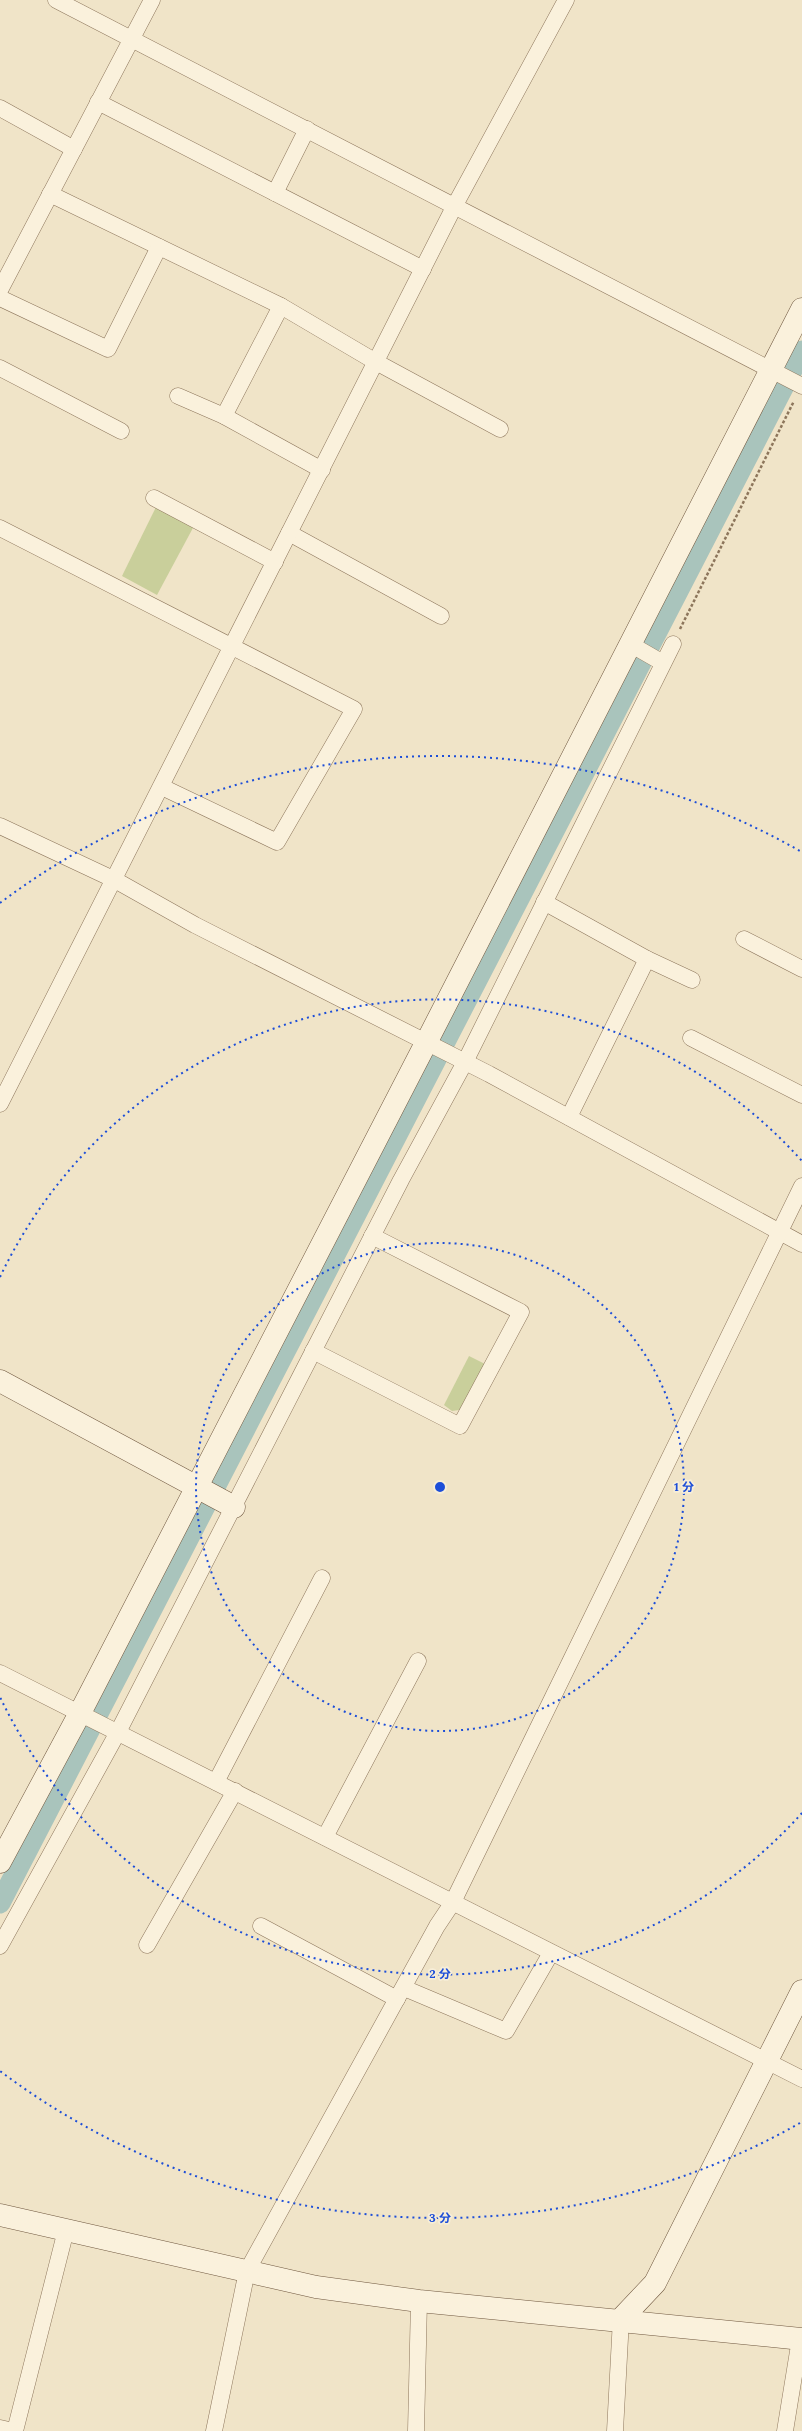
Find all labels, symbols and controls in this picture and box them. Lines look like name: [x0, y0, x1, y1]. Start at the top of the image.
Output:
text: 1 分: [674, 1479, 694, 1494]
centre of rings: [433, 1480, 447, 1494]
text: 2 分: [429, 1966, 451, 1981]
text: 3 分: [429, 2210, 451, 2225]

